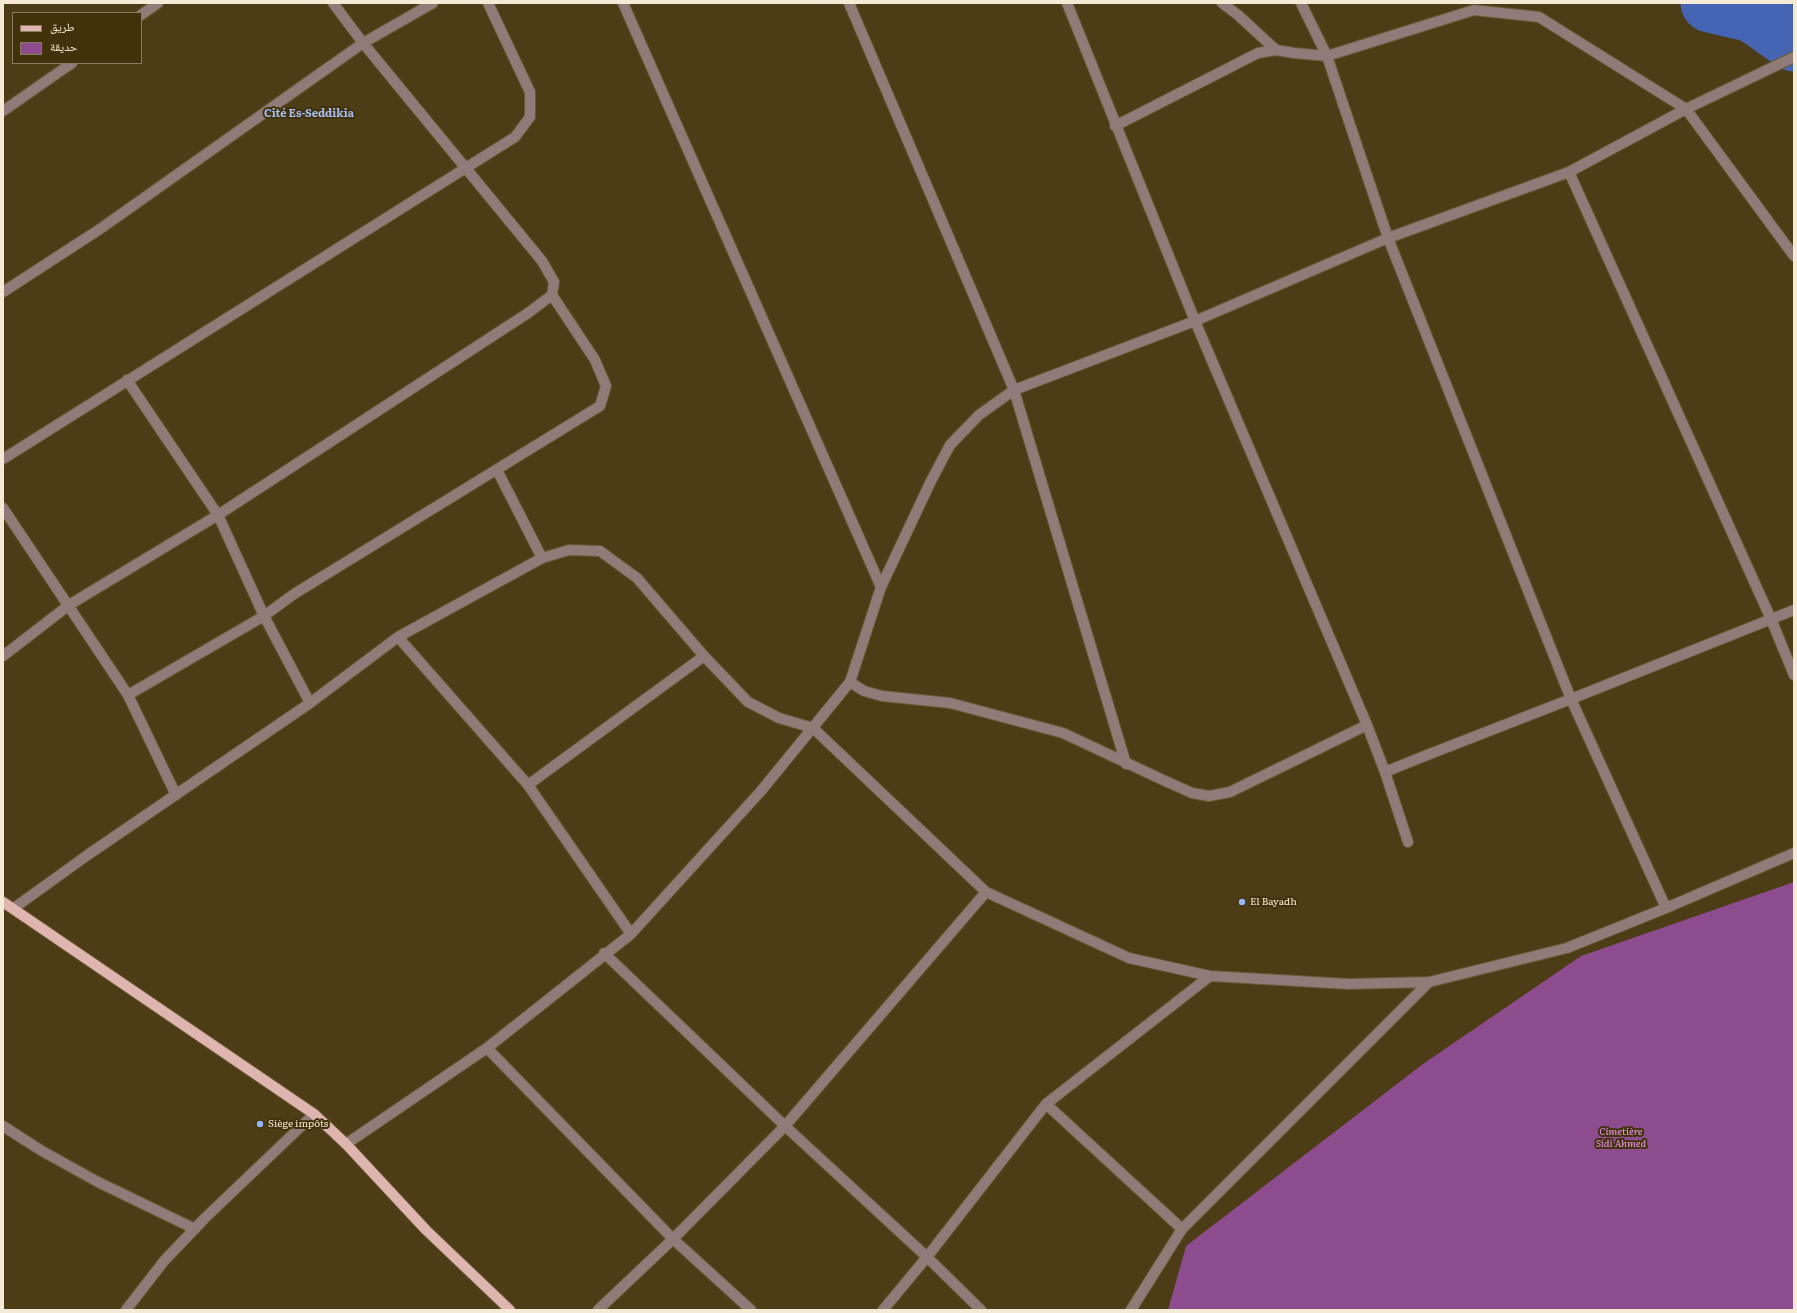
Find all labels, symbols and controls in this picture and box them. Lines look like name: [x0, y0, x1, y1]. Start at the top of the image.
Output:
legend: [12, 12, 142, 64]
text: طريق: [50, 17, 75, 35]
text: حديقة: [50, 37, 78, 55]
district label: Cité Es-Seddikia: [264, 107, 354, 121]
place label: El Bayadh: [1250, 896, 1297, 908]
marker: El Bayadh: [1237, 897, 1247, 907]
place label: Siège impôts: [268, 1118, 328, 1130]
marker: Siège impôts: [255, 1119, 265, 1129]
park label: Cimetière Sidi Ahmed: [1596, 1126, 1646, 1150]

